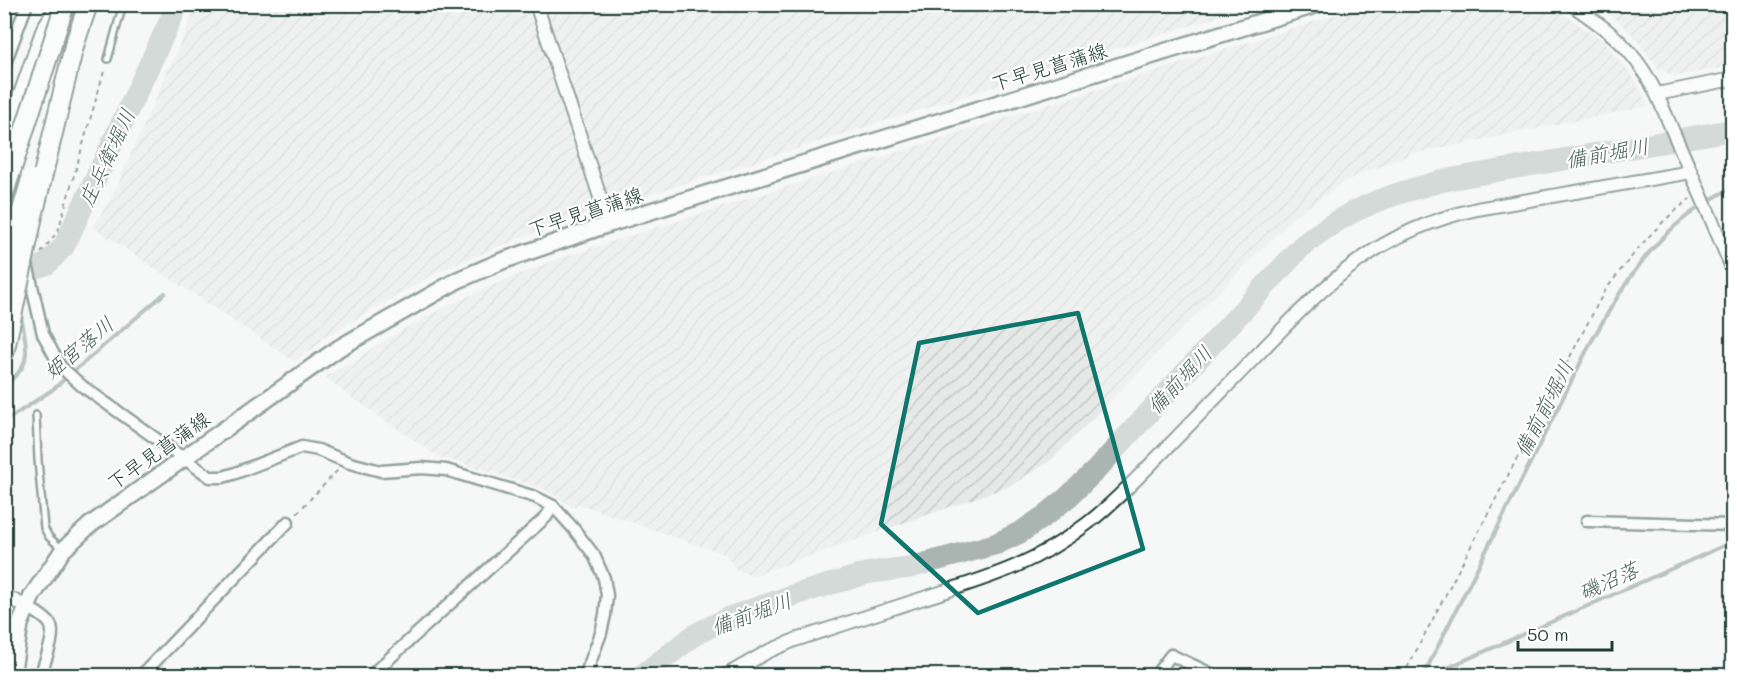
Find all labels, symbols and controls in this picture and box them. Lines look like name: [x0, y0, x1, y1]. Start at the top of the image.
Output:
street label: 下早見菖蒲線: [988, 36, 1110, 96]
water label: 庄兵衛堀川: [72, 104, 140, 210]
water label: 備前堀川: [1563, 131, 1651, 173]
street label: 下早見菖蒲線: [524, 180, 646, 242]
water label: 姫宮落川: [37, 310, 119, 384]
water label: 備前堀川: [1140, 339, 1218, 419]
water label: 備前前堀川: [1507, 355, 1579, 461]
street label: 下早見菖蒲線: [101, 405, 215, 495]
water label: 磯沼落: [1574, 554, 1644, 605]
water label: 備前堀川: [707, 586, 795, 640]
scale bar: [1518, 614, 1612, 652]
text: 50 m: [1527, 622, 1569, 646]

